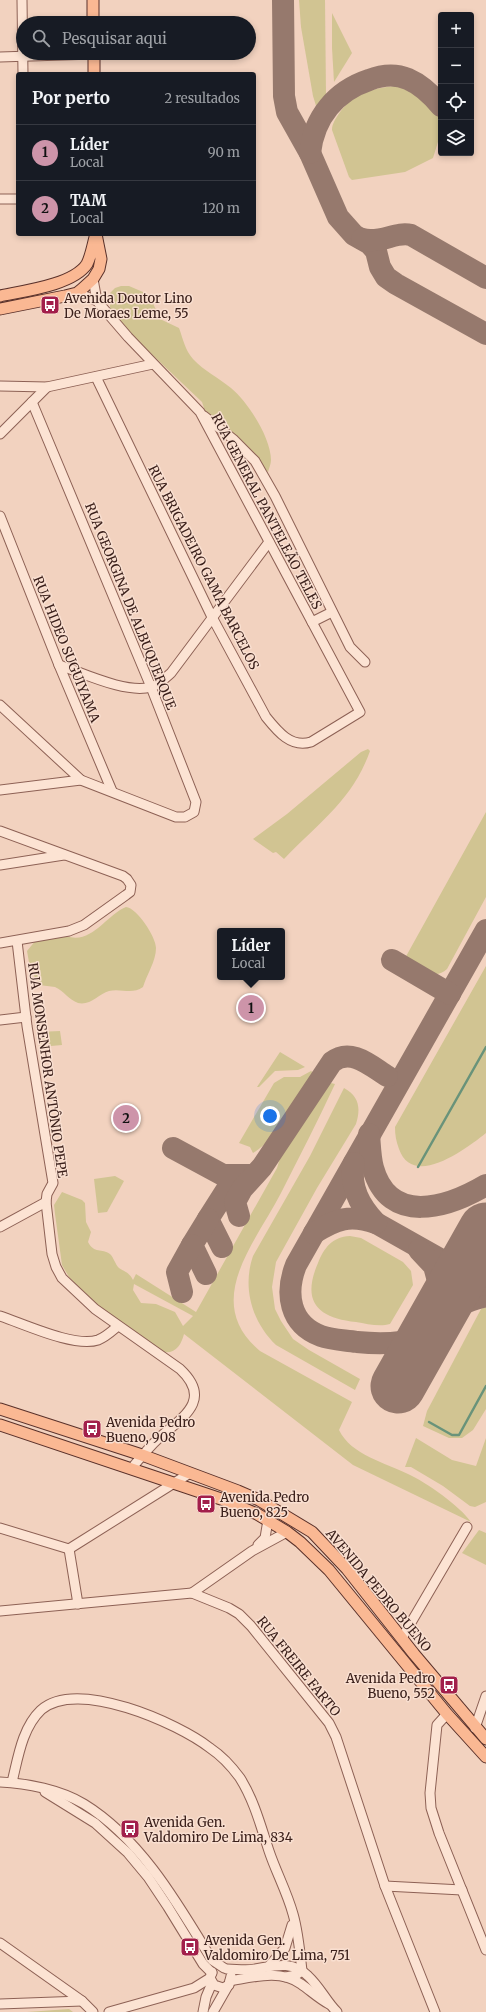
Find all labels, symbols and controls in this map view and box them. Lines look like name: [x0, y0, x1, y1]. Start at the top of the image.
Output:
map controls: [438, 12, 474, 156]
button: +: [438, 12, 474, 48]
search box: [16, 16, 256, 60]
icon: search: [30, 27, 52, 49]
text: Pesquisar aqui: [62, 29, 167, 48]
button: −: [438, 48, 474, 84]
button: locate: [438, 84, 474, 120]
text: Por perto: [32, 87, 110, 109]
text: 2 resultados: [164, 90, 240, 107]
button: layers: [438, 120, 474, 156]
text: Líder: [70, 135, 109, 154]
text: 1: [42, 144, 48, 161]
text: 90 m: [208, 144, 240, 161]
text: Local: [70, 154, 104, 171]
text: TAM: [70, 191, 106, 210]
text: 2: [41, 200, 49, 217]
text: 120 m: [202, 200, 240, 217]
text: Local: [70, 210, 104, 227]
place label: Avenida Doutor Lino De Moraes Leme, 55: [63, 290, 193, 322]
bus stop icon: Avenida Doutor Lino De Moraes Leme, 55: [39, 294, 61, 316]
street label: RUA GENERAL PANTELEÃO TELES: [208, 410, 326, 612]
street label: RUA BRIGADEIRO GAMA BARCELOS: [144, 462, 263, 673]
street label: RUA GEORGINA DE ALBUQUERQUE: [81, 500, 180, 713]
street label: RUA HIDEO SUGUIYAMA: [29, 573, 104, 726]
popup: [217, 928, 285, 980]
text: Líder: [232, 936, 270, 955]
text: Local: [232, 955, 265, 972]
street label: RUA MONSENHOR ANTÔNIO PEPE: [24, 961, 72, 1179]
pin: 1: [238, 993, 264, 1023]
pin: 2: [113, 1103, 139, 1133]
your location: [260, 1106, 280, 1126]
place label: Avenida Pedro Bueno, 908: [105, 1414, 196, 1446]
bus stop icon: Avenida Pedro Bueno, 908: [81, 1418, 103, 1440]
place label: Avenida Pedro Bueno, 825: [219, 1489, 310, 1521]
bus stop icon: Avenida Pedro Bueno, 825: [195, 1493, 217, 1515]
street label: AVENIDA PEDRO BUENO: [322, 1525, 435, 1655]
street label: RUA FREIRE FARTO: [253, 1613, 344, 1720]
place label: Avenida Pedro Bueno, 552: [345, 1670, 435, 1702]
bus stop icon: Avenida Pedro Bueno, 552: [438, 1674, 460, 1696]
place label: Avenida Gen. Valdomiro De Lima, 834: [143, 1814, 293, 1846]
bus stop icon: Avenida Gen. Valdomiro De Lima, 834: [119, 1818, 141, 1840]
place label: Avenida Gen. Valdomiro De Lima, 751: [203, 1932, 350, 1964]
bus stop icon: Avenida Gen. Valdomiro De Lima, 751: [179, 1936, 201, 1958]

